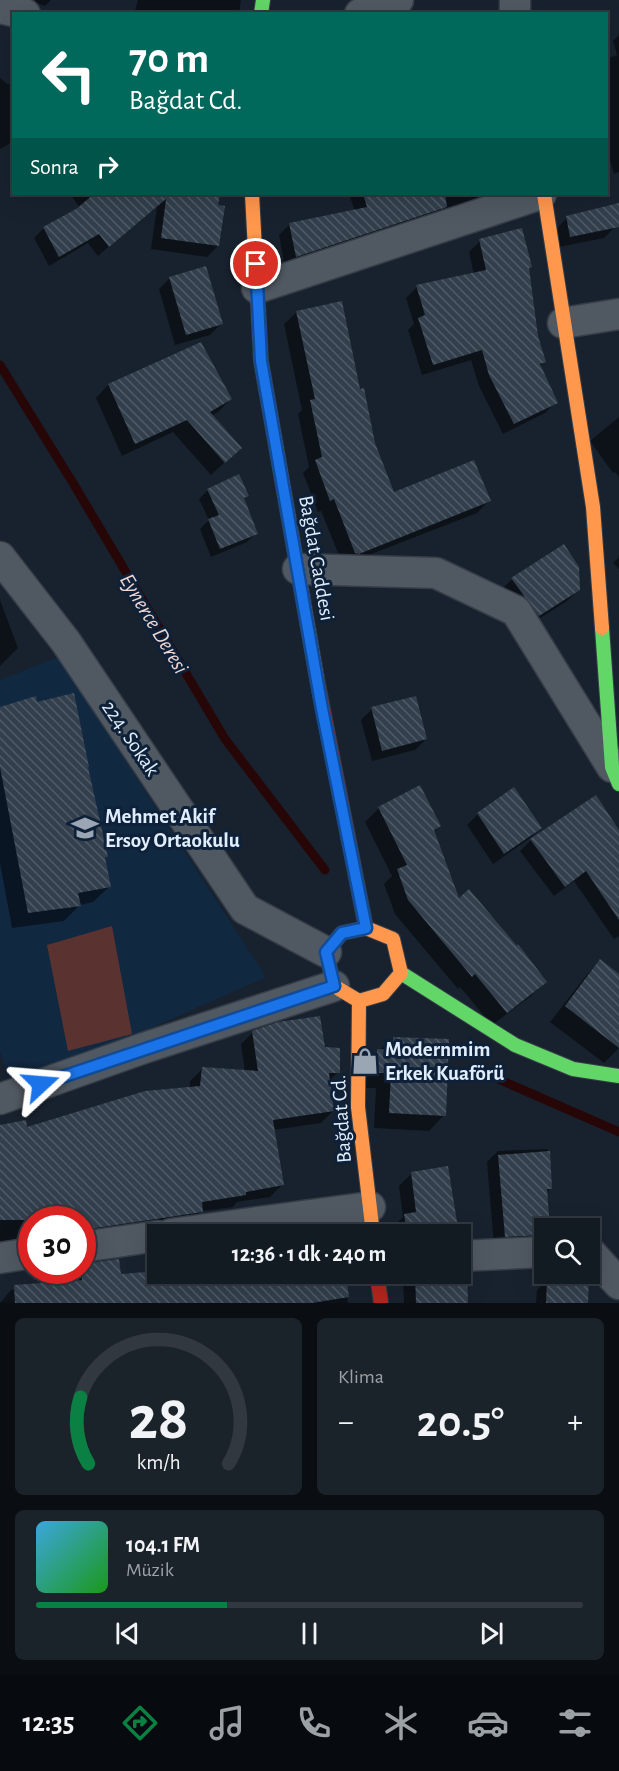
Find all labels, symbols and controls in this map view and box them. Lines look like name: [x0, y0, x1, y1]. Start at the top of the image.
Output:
icon: left: [30, 36, 108, 114]
text: 70 m: [129, 38, 209, 80]
text: Bağdat Cd.: [129, 87, 242, 114]
icon: right: [91, 150, 124, 183]
text: Sonra: [30, 156, 79, 178]
pin: [230, 238, 281, 289]
icon: arrive: [239, 247, 272, 280]
street label: Bağdat Caddesi: [295, 494, 338, 622]
water label: Eynerce Deresi: [116, 570, 193, 677]
street label: 224. Sokak: [98, 697, 163, 780]
place label: Mehmet Akif Ersoy Ortaokulu: [105, 806, 240, 851]
school or university icon: Mehmet Akif Ersoy Ortaokulu: [70, 813, 100, 843]
place label: Modernmim Erkek Kuaförü: [385, 1039, 504, 1084]
shop icon: Modernmim Erkek Kuaförü: [350, 1046, 380, 1076]
position arrow: [9, 1052, 73, 1116]
street label: Bağdat Cd.: [328, 1074, 355, 1164]
speed limit sign: 30: [18, 1206, 96, 1284]
map controls: [534, 1218, 600, 1284]
button: search: [534, 1218, 600, 1284]
text: 12:36 · 1 dk · 240 m: [232, 1243, 386, 1265]
text: Klima: [338, 1367, 384, 1387]
text: 28: [128, 1388, 189, 1450]
text: 20.5°: [417, 1400, 504, 1445]
text: −: [338, 1406, 354, 1439]
text: +: [567, 1406, 583, 1439]
text: km/h: [136, 1452, 181, 1473]
text: 104.1 FM: [126, 1534, 200, 1556]
text: Müzik: [126, 1560, 174, 1580]
icon: previous: [111, 1617, 144, 1650]
icon: pause: [293, 1617, 326, 1650]
icon: next: [475, 1617, 508, 1650]
icon: directions: [119, 1702, 161, 1744]
icon: music: [206, 1702, 248, 1744]
icon: phone: [293, 1702, 335, 1744]
icon: climate: [380, 1702, 422, 1744]
icon: car: [467, 1702, 509, 1744]
icon: filters: [554, 1702, 596, 1744]
text: 12:35: [23, 1709, 74, 1736]

